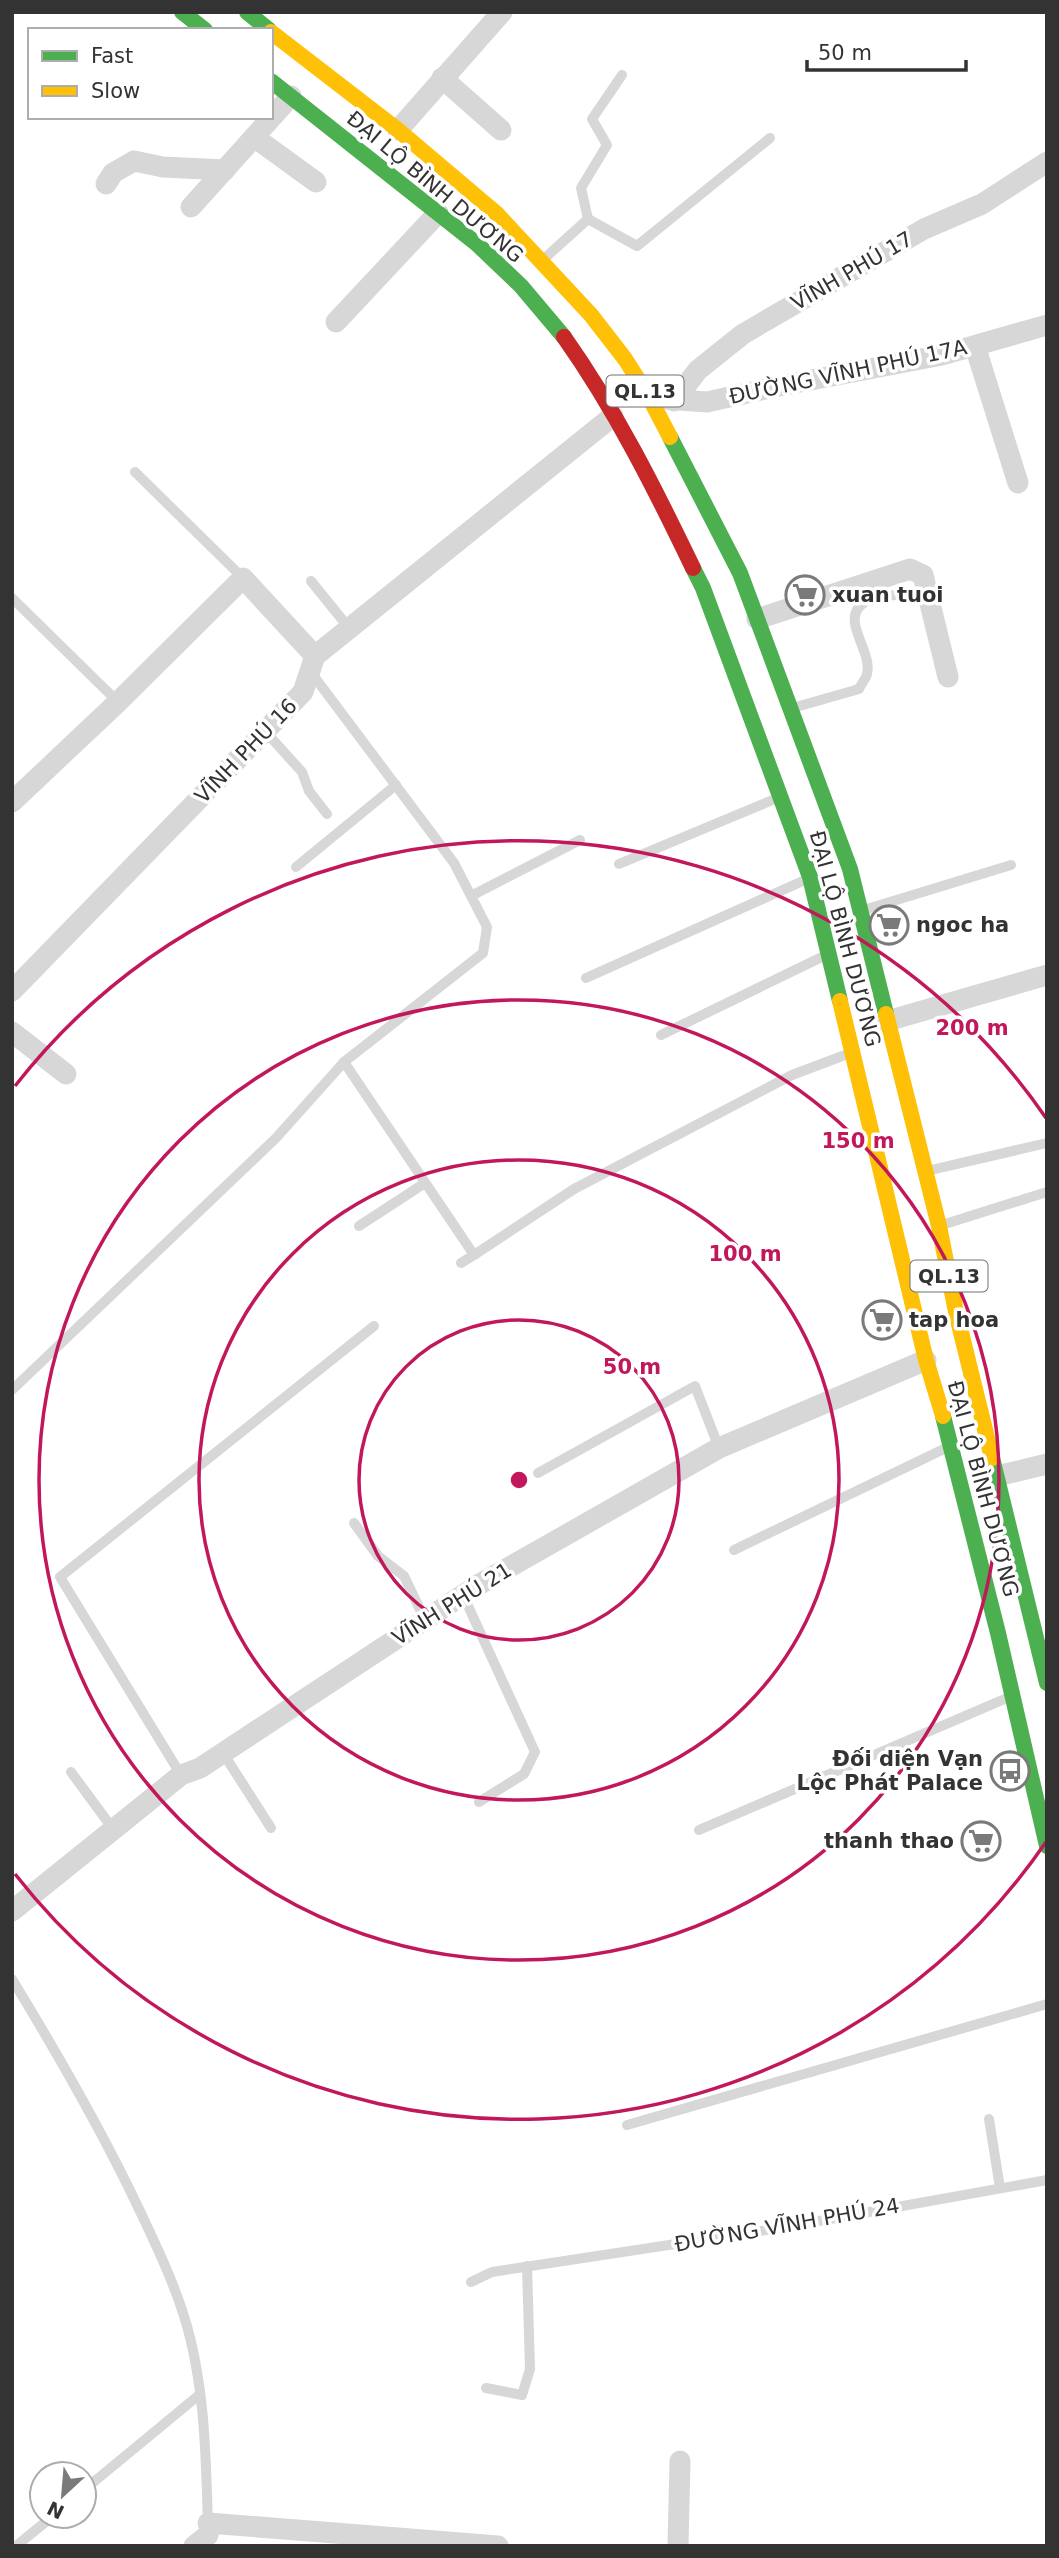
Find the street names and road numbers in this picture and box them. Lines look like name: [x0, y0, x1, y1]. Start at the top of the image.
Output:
street label: ĐẠI LỘ BÌNH DƯƠNG: [342, 106, 529, 268]
street label: VĨNH PHÚ 17: [786, 225, 917, 315]
street label: ĐƯỜNG VĨNH PHÚ 17A: [727, 333, 970, 409]
road number: QL.13: [606, 376, 684, 406]
street label: VĨNH PHÚ 16: [189, 692, 302, 808]
street label: ĐẠI LỘ BÌNH DƯƠNG: [805, 828, 886, 1050]
road number: QL.13: [911, 1260, 988, 1292]
street label: ĐẠI LỘ BÌNH DƯƠNG: [943, 1378, 1024, 1600]
street label: VĨNH PHÚ 21: [387, 1556, 516, 1650]
street label: ĐƯỜNG VĨNH PHÚ 24: [672, 2191, 901, 2257]

